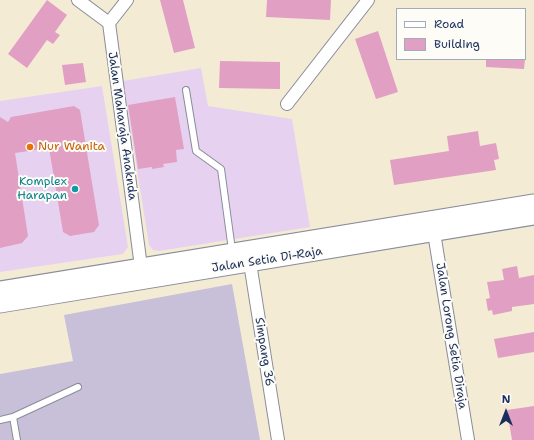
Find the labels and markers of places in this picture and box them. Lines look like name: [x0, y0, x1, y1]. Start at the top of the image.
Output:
place label: Nur Wanita: [38, 140, 105, 154]
marker: Nur Wanita: [25, 142, 35, 152]
place label: Komplex Harapan: [17, 175, 67, 203]
marker: Komplex Harapan: [70, 184, 80, 194]

